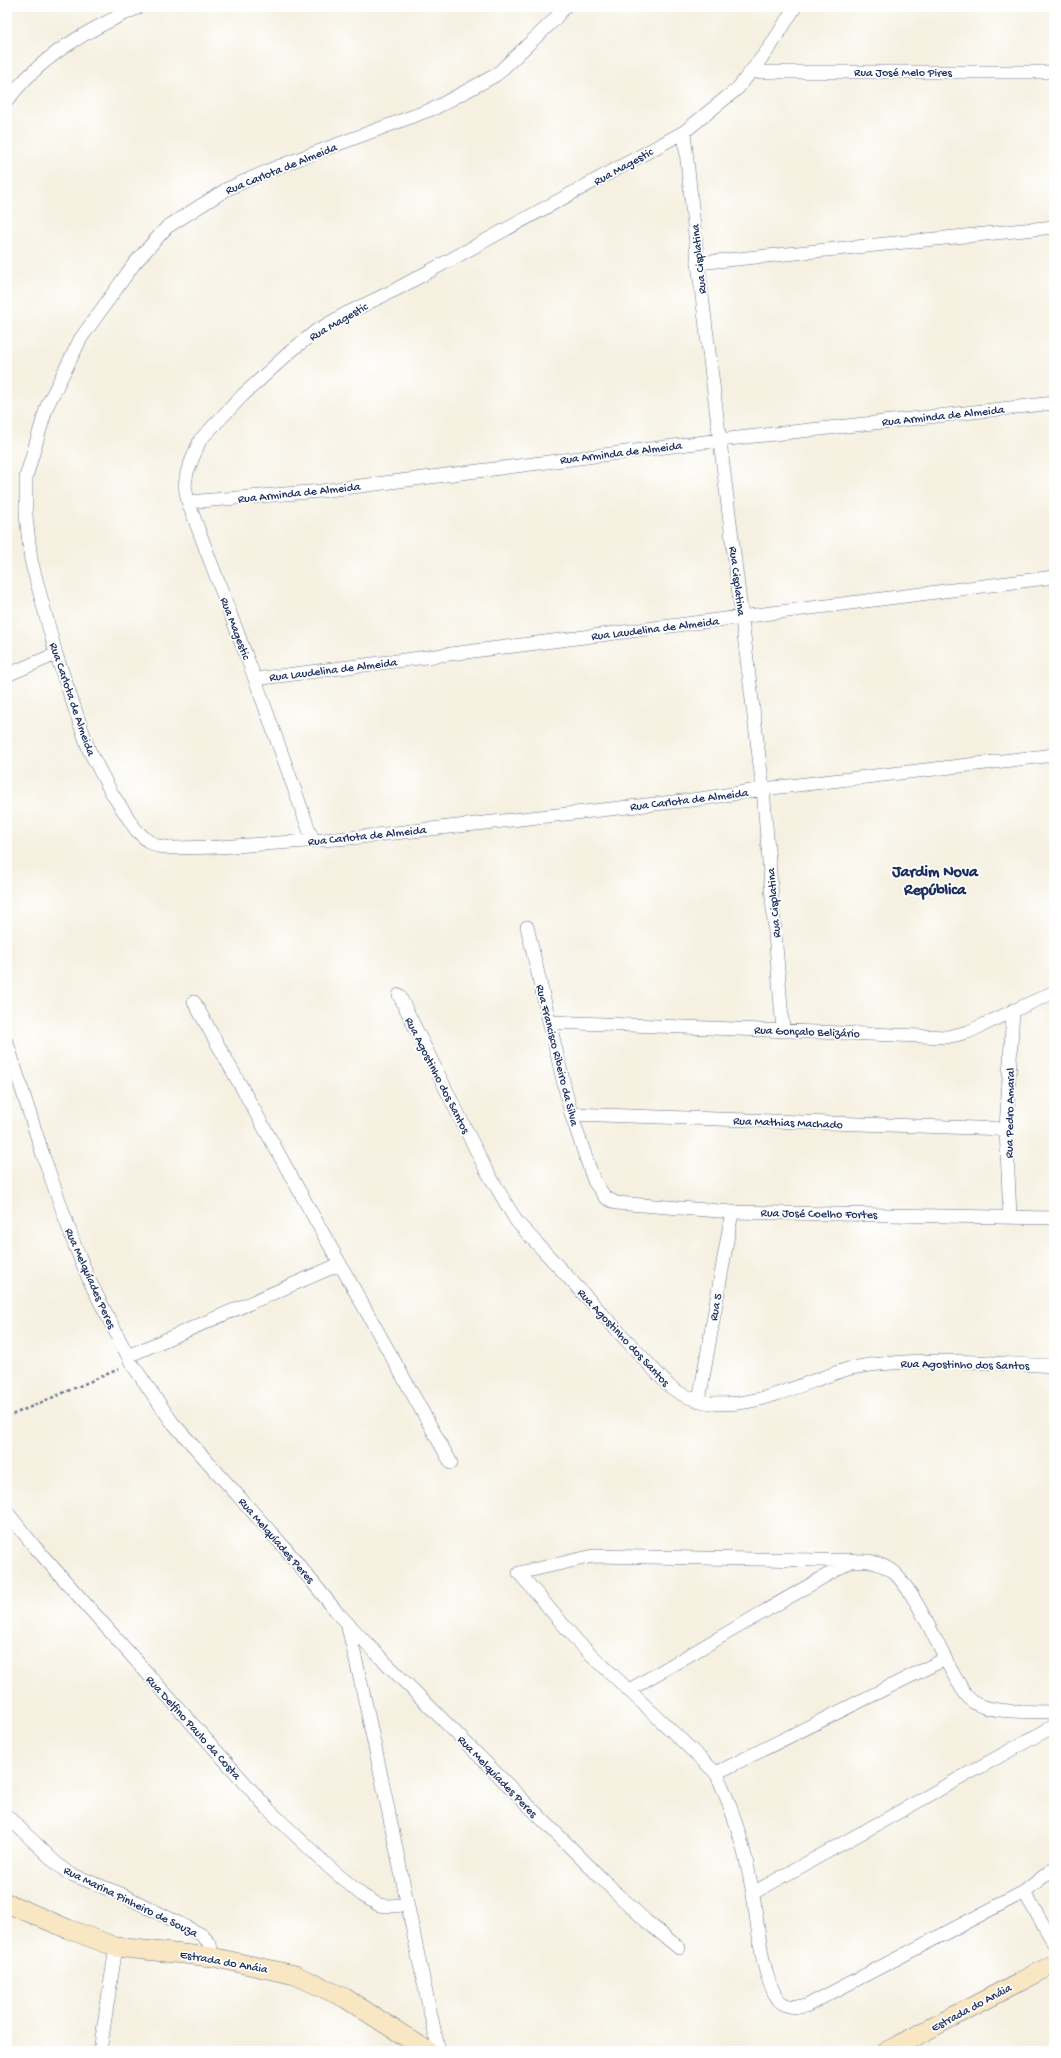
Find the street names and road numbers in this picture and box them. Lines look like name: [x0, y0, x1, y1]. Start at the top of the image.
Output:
street label: Rua José Melo Pires: [854, 67, 952, 81]
street label: Rua Carlota de Almeida: [224, 141, 340, 199]
street label: Rua Magestic: [592, 145, 657, 190]
street label: Rua Cisplatina: [689, 223, 711, 294]
street label: Rua Magestic: [307, 300, 372, 345]
street label: Rua Arminda de Almeida: [881, 404, 1005, 430]
street label: Rua Arminda de Almeida: [559, 440, 683, 468]
street label: Rua Arminda de Almeida: [237, 481, 361, 507]
street label: Rua Cisplatina: [725, 546, 747, 617]
street label: Rua Magestic: [216, 596, 253, 663]
street label: Rua Laudelina de Almeida: [591, 615, 720, 645]
street label: Rua Carlota de Almeida: [45, 641, 97, 758]
street label: Rua Laudelina de Almeida: [269, 656, 398, 686]
street label: Rua Carlota de Almeida: [629, 787, 749, 815]
street label: Rua Carlota de Almeida: [307, 824, 427, 850]
street label: Rua Cisplatina: [765, 867, 785, 938]
street label: Rua Francisco Ribeiro da Silva: [532, 983, 580, 1128]
street label: Rua Agostinho dos Santos: [401, 1015, 472, 1137]
street label: Rua Gonçalo Belizário: [754, 1024, 860, 1042]
street label: Rua Pedro Amaral: [1003, 1067, 1019, 1158]
street label: Rua Mathias Machado: [733, 1115, 843, 1133]
street label: Rua José Coelho Fortes: [761, 1207, 878, 1223]
street label: Rua Melquíades Peres: [61, 1226, 118, 1332]
street label: Rua Agostinho dos Santos: [574, 1287, 672, 1391]
street label: Rua 5: [708, 1292, 726, 1322]
street label: Rua Agostinho dos Santos: [901, 1358, 1030, 1374]
street label: Rua Melquíades Peres: [235, 1496, 317, 1587]
street label: Rua Delfino Paulo da Costa: [142, 1673, 243, 1783]
street label: Rua Melquíades Peres: [454, 1733, 540, 1822]
street label: Rua Marina Pinheiro de Souza: [61, 1864, 200, 1942]
street label: Estrada do Anáia: [179, 1948, 269, 1978]
street label: Estrada do Anáia: [929, 1982, 1015, 2036]

